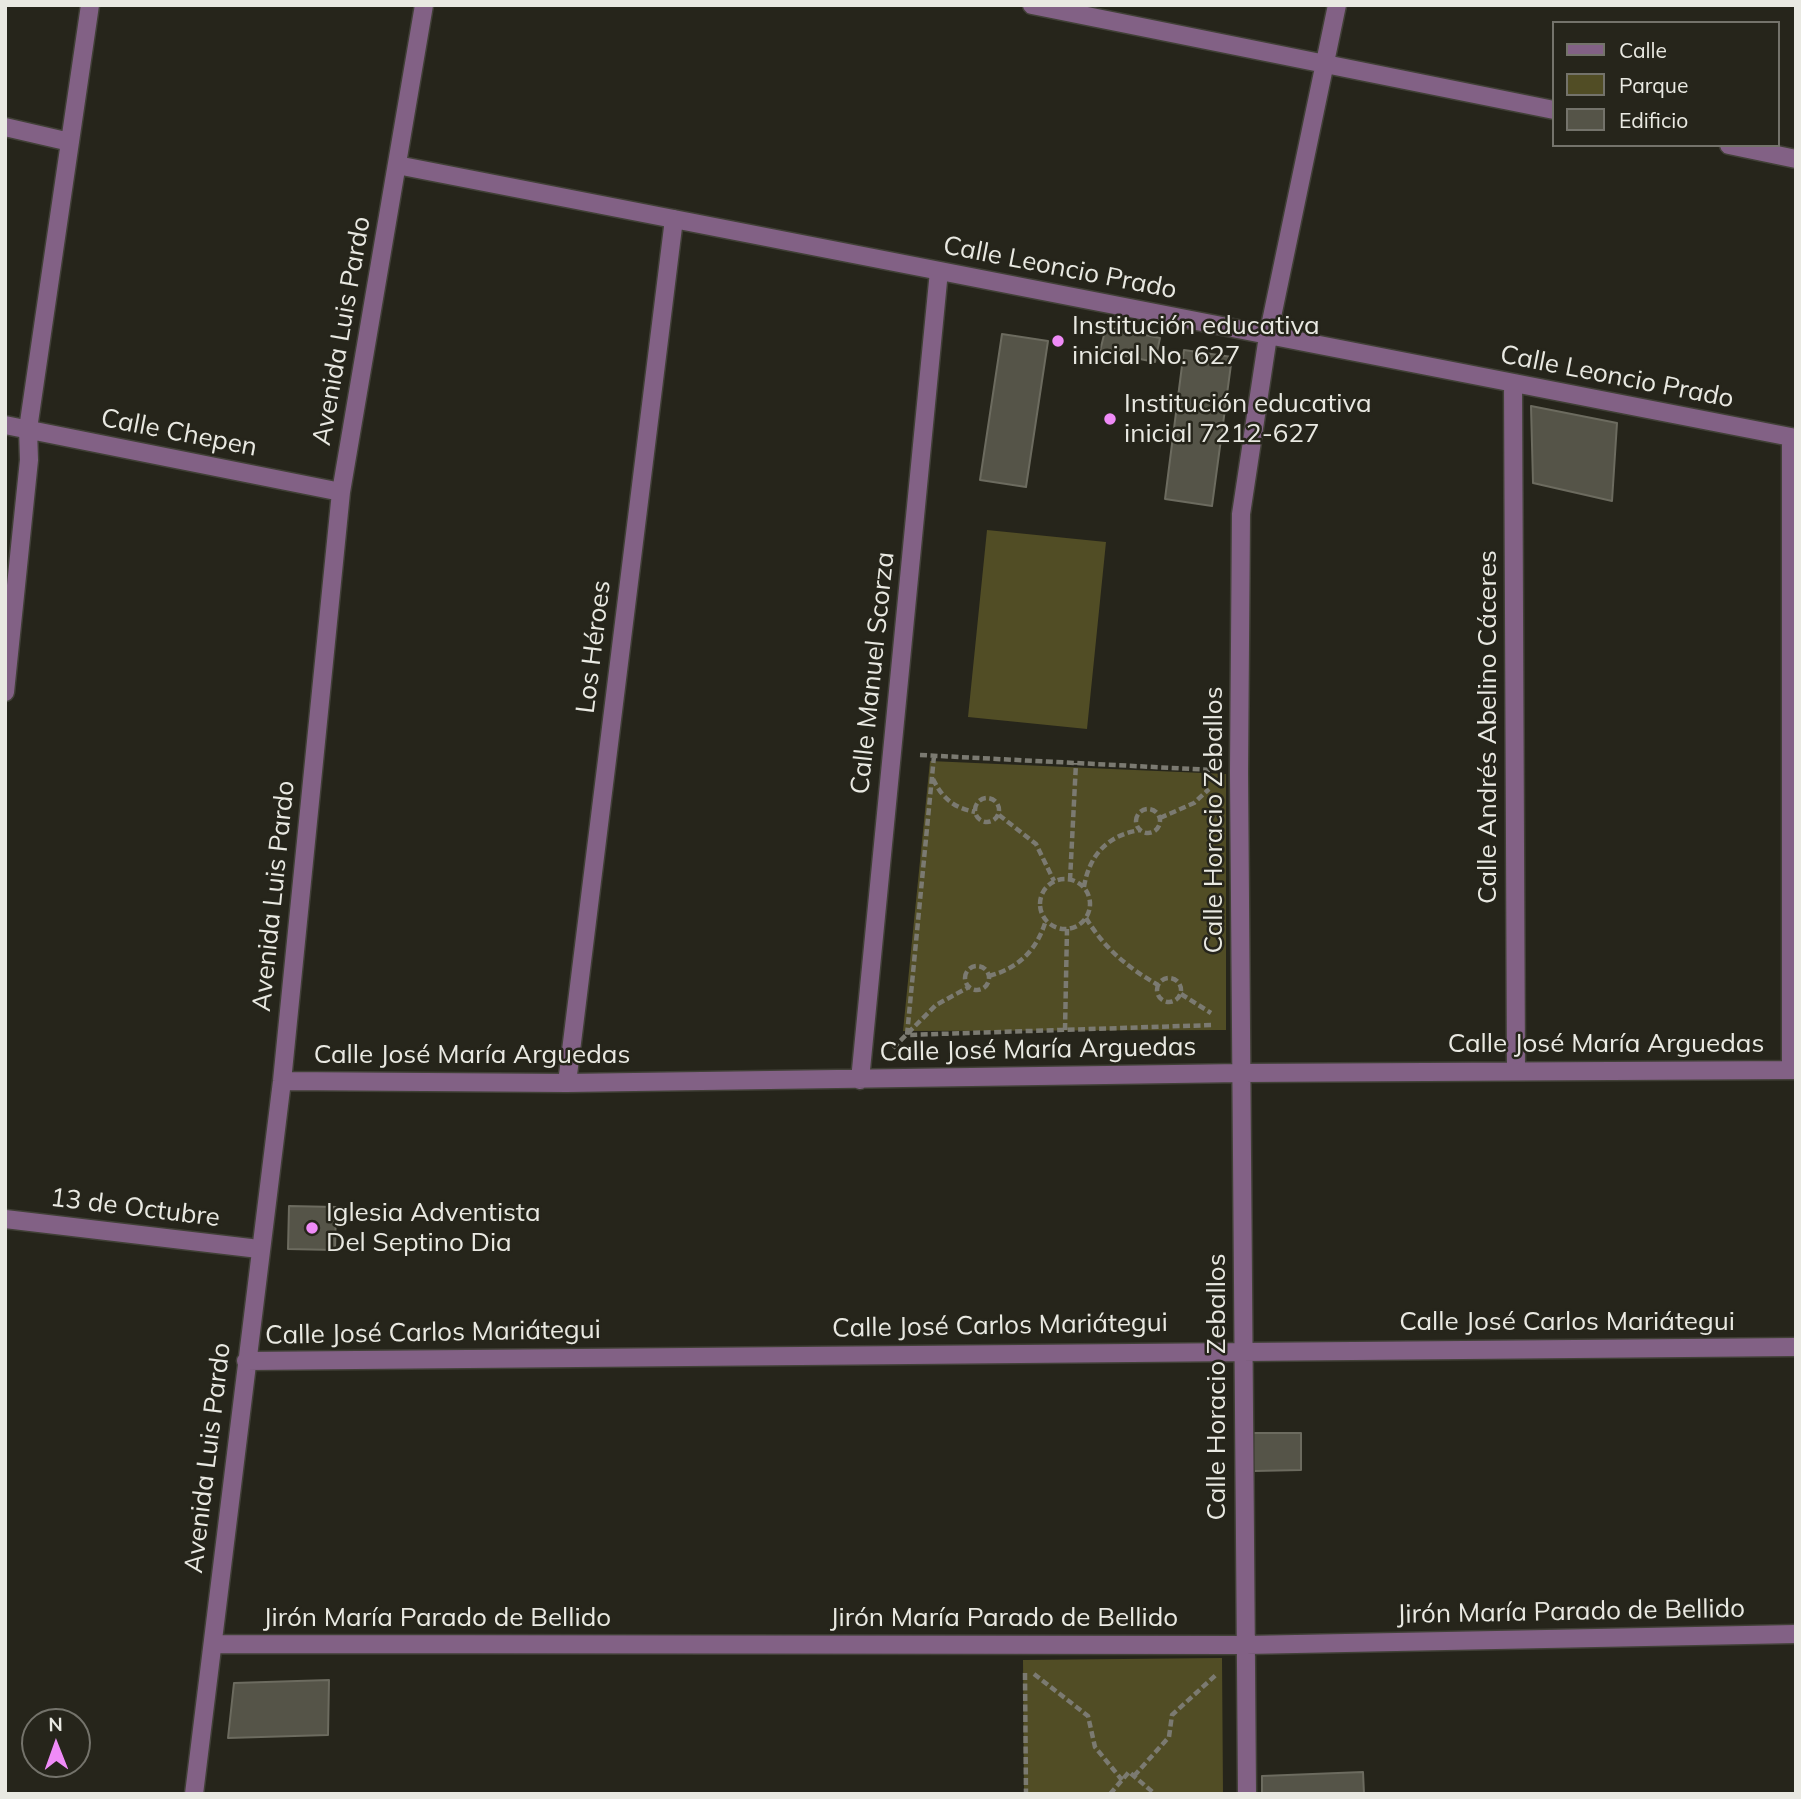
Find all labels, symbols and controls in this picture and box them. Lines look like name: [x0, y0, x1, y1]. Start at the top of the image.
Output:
legend: [1552, 21, 1780, 147]
text: Calle: [1619, 37, 1667, 63]
text: Parque: [1619, 72, 1688, 98]
text: Edificio: [1619, 107, 1688, 133]
street label: Avenida Luis Pardo: [306, 214, 378, 448]
street label: Calle Leoncio Prado: [941, 230, 1179, 306]
place label: Institución educativa inicial No. 627: [1072, 310, 1320, 372]
marker: Institución educativa inicial No. 627: [1050, 333, 1066, 349]
street label: Calle Leoncio Prado: [1498, 339, 1736, 415]
place label: Institución educativa inicial 7212-627: [1124, 388, 1372, 450]
street label: Calle Chepen: [98, 403, 260, 463]
marker: Institución educativa inicial 7212-627: [1102, 411, 1118, 427]
street label: Calle Manuel Scorza: [845, 550, 901, 796]
street label: Calle Andrés Abelino Cáceres: [1472, 550, 1504, 904]
street label: Los Héroes: [570, 579, 618, 715]
street label: Calle Horacio Zeballos: [1198, 686, 1230, 954]
street label: Avenida Luis Pardo: [246, 779, 302, 1013]
street label: Calle José María Arguedas: [1448, 1028, 1764, 1060]
street label: Calle José María Arguedas: [879, 1032, 1197, 1068]
street label: Calle José María Arguedas: [314, 1039, 630, 1071]
street label: 13 de Octubre: [48, 1182, 222, 1234]
place label: Iglesia Adventista Del Septino Dia: [326, 1197, 541, 1258]
marker: Iglesia Adventista Del Septino Dia: [304, 1220, 320, 1236]
street label: Calle Horacio Zeballos: [1201, 1253, 1233, 1521]
street label: Calle José Carlos Mariátegui: [1399, 1306, 1735, 1338]
street label: Calle José Carlos Mariátegui: [832, 1307, 1168, 1345]
street label: Calle José Carlos Mariátegui: [265, 1314, 601, 1352]
street label: Avenida Luis Pardo: [178, 1341, 238, 1575]
street label: Jirón María Parado de Bellido: [1397, 1593, 1745, 1631]
street label: Jirón María Parado de Bellido: [263, 1602, 611, 1634]
street label: Jirón María Parado de Bellido: [830, 1602, 1178, 1634]
north arrow: [21, 1708, 91, 1778]
text: N: [48, 1712, 63, 1736]

